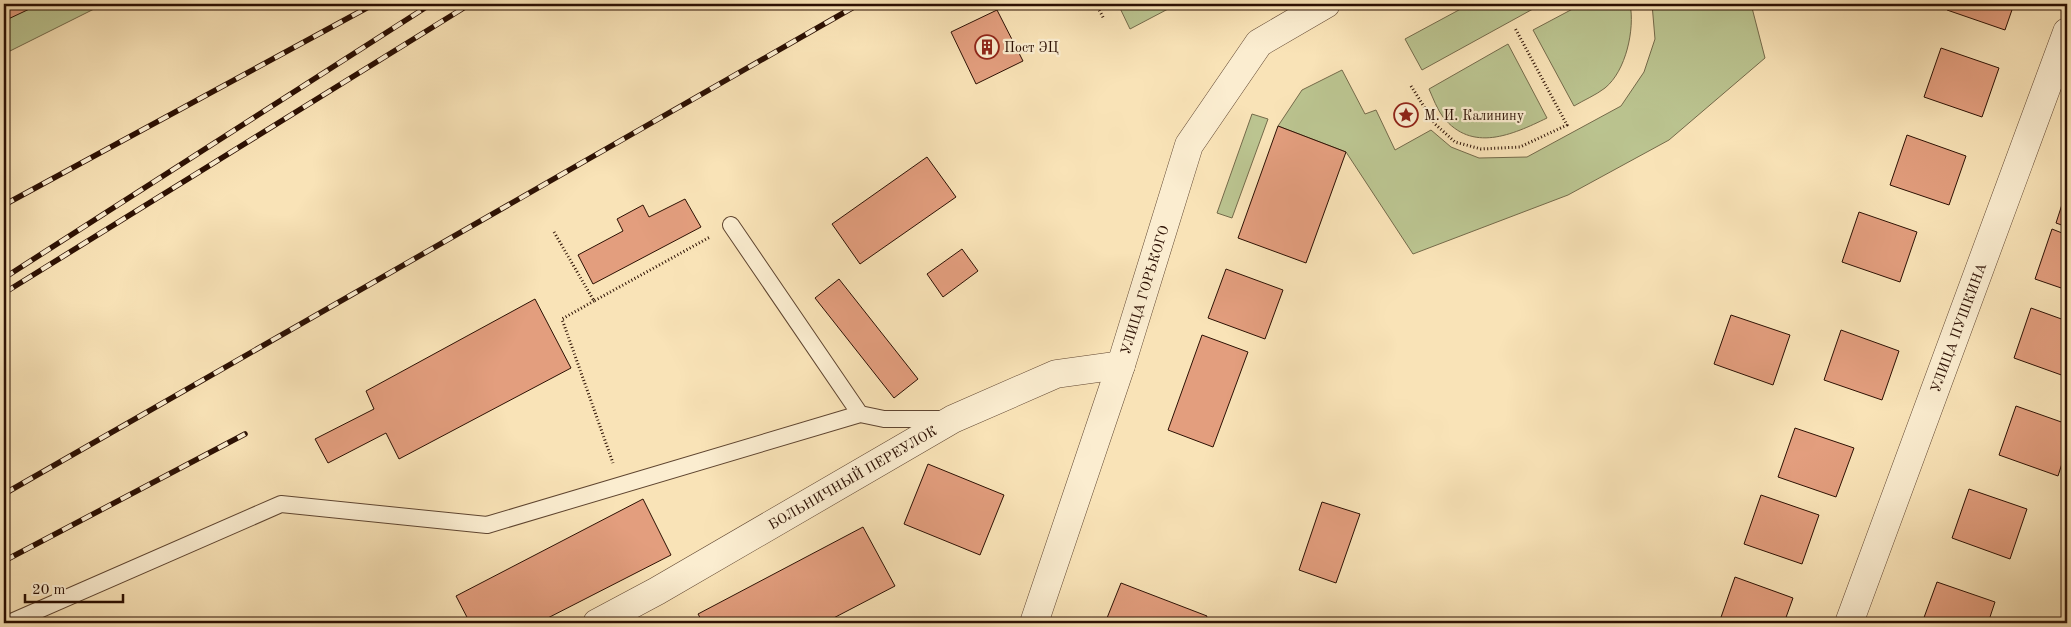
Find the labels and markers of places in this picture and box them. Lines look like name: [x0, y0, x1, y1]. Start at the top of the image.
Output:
building icon: Пост ЭЦ: [974, 34, 1000, 60]
place label: Пост ЭЦ: [1004, 41, 1059, 55]
place icon: М. И. Калинину: [1393, 102, 1419, 128]
place label: М. И. Калинину: [1424, 109, 1525, 123]

